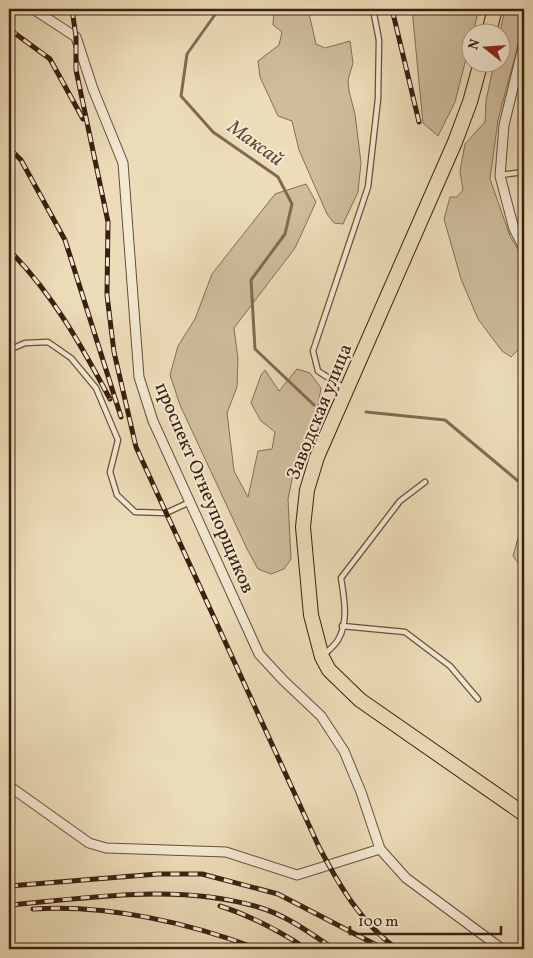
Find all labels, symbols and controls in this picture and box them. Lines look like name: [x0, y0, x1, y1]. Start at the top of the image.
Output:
north arrow: [460, 22, 510, 72]
text: N: [464, 37, 486, 52]
water label: Максай: [220, 114, 289, 174]
street label: Заводская улица: [281, 340, 359, 484]
street label: проспект Огнеупорщиков: [148, 379, 260, 597]
scale bar: [350, 903, 502, 935]
text: 100 m: [358, 912, 398, 933]

